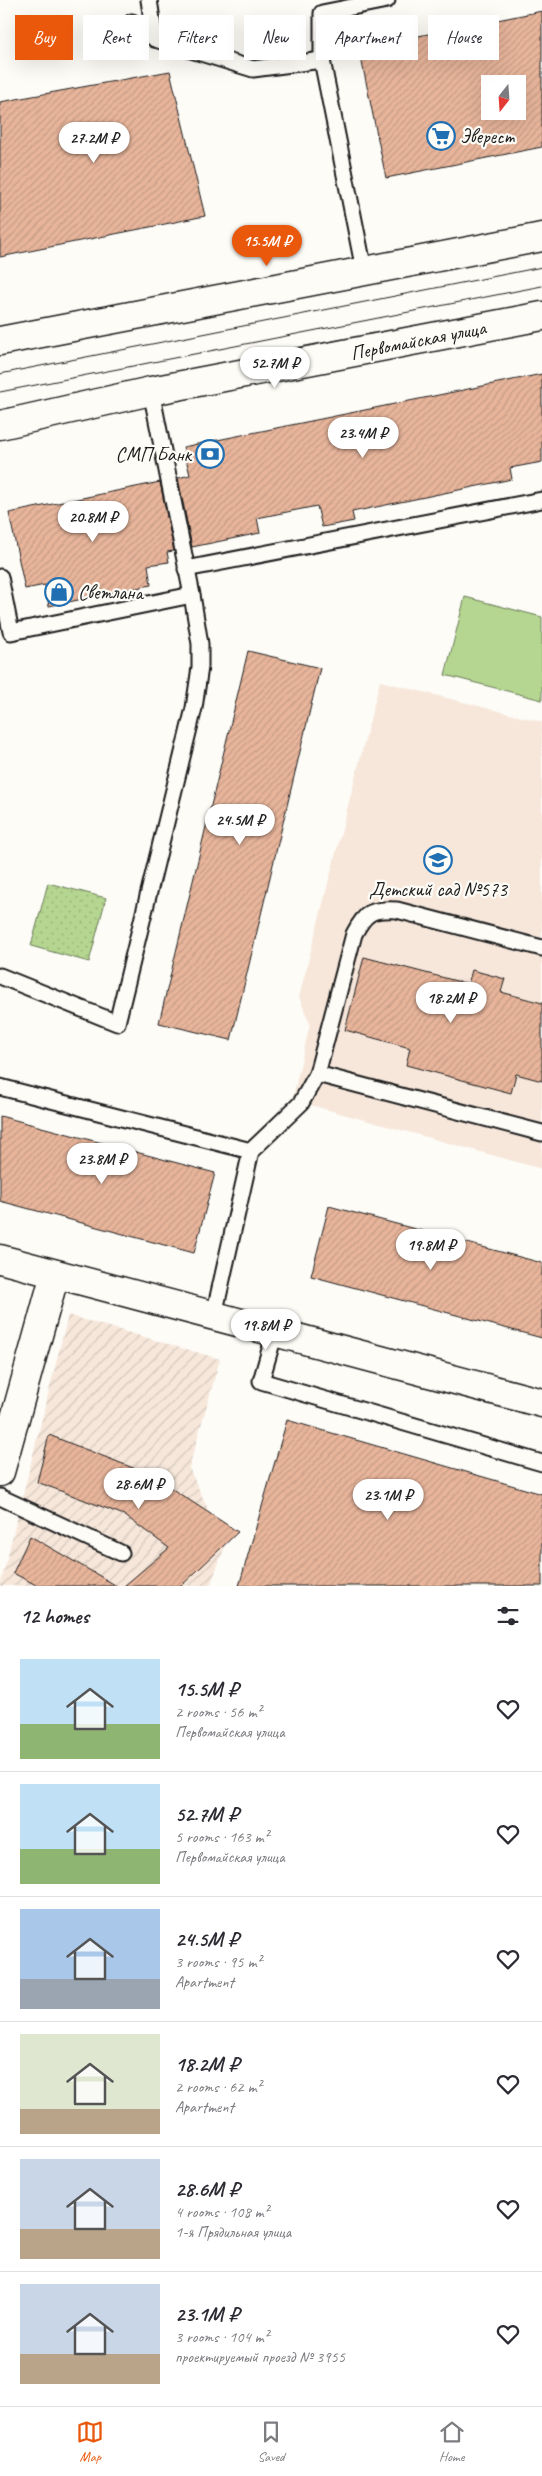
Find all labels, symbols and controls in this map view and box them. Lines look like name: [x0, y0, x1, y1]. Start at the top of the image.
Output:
chip: Buy: [15, 15, 73, 60]
chip: Rent: [83, 15, 149, 60]
chip: Filters: [159, 15, 234, 60]
chip: New: [244, 15, 306, 60]
chip: Apartment: [316, 15, 418, 60]
chip: House: [428, 15, 499, 60]
north arrow: [481, 75, 526, 120]
map controls: [481, 75, 526, 120]
pin: 27.2M ₽: [48, 121, 140, 164]
supermarket icon: Эверест: [426, 121, 456, 151]
place label: Эверест: [460, 124, 516, 149]
text: 27.2M ₽: [70, 128, 118, 148]
pin: 15.5M ₽: [221, 224, 313, 267]
text: 15.5M ₽: [243, 231, 291, 251]
street label: Первомайская улица: [348, 315, 490, 366]
pin: 52.7M ₽: [229, 346, 321, 389]
text: 52.7M ₽: [251, 353, 299, 373]
pin: 23.4M ₽: [317, 416, 409, 459]
text: 23.4M ₽: [339, 423, 387, 443]
bank icon: СМП Банк: [195, 439, 225, 469]
place label: СМП Банк: [116, 442, 193, 467]
pin: 20.8M ₽: [47, 500, 139, 543]
text: 20.8M ₽: [69, 507, 117, 527]
shop icon: Светлана: [44, 577, 74, 607]
place label: Светлана: [78, 580, 145, 605]
pin: 24.5M ₽: [194, 804, 286, 846]
text: 24.5M ₽: [216, 810, 264, 830]
school or university icon: Детский сад №573: [423, 845, 453, 875]
place label: Детский сад №573: [369, 877, 509, 902]
pin: 18.2M ₽: [405, 982, 497, 1024]
text: 18.2M ₽: [427, 988, 475, 1008]
pin: 23.8M ₽: [56, 1142, 148, 1185]
text: 23.8M ₽: [78, 1149, 126, 1169]
pin: 19.8M ₽: [385, 1228, 477, 1271]
text: 19.8M ₽: [407, 1235, 455, 1255]
pin: 19.8M ₽: [220, 1308, 312, 1351]
text: 19.8M ₽: [242, 1315, 290, 1335]
pin: 28.6M ₽: [93, 1468, 185, 1510]
text: 28.6M ₽: [115, 1474, 163, 1494]
pin: 23.1M ₽: [342, 1478, 434, 1521]
text: 23.1M ₽: [364, 1485, 412, 1505]
icon: filters: [494, 1602, 522, 1630]
text: 12 homes: [20, 1603, 89, 1629]
text: 15.5M ₽: [175, 1676, 238, 1702]
icon: home: [60, 1679, 120, 1739]
icon: heart: [494, 1695, 522, 1723]
text: 2 rooms · 56 m²: [175, 1702, 261, 1722]
text: Первомайская улица: [175, 1722, 285, 1742]
text: 52.7M ₽: [175, 1801, 238, 1827]
icon: home: [60, 1804, 120, 1864]
icon: heart: [494, 1820, 522, 1848]
text: 5 rooms · 163 m²: [175, 1827, 269, 1847]
text: Первомайская улица: [175, 1847, 285, 1867]
text: 24.5M ₽: [175, 1926, 238, 1952]
icon: home: [60, 1929, 120, 1989]
icon: heart: [494, 1945, 522, 1973]
text: 3 rooms · 95 m²: [175, 1952, 261, 1972]
text: Apartment: [175, 1972, 234, 1992]
text: 18.2M ₽: [175, 2051, 239, 2077]
icon: home: [60, 2054, 120, 2114]
icon: heart: [494, 2070, 522, 2098]
text: 2 rooms · 62 m²: [175, 2077, 261, 2097]
text: Apartment: [175, 2097, 234, 2117]
text: 28.6M ₽: [175, 2176, 239, 2202]
icon: home: [60, 2179, 120, 2239]
icon: heart: [494, 2195, 522, 2223]
text: 4 rooms · 108 m²: [175, 2202, 269, 2222]
text: 1-я Прядильная улица: [175, 2222, 291, 2242]
text: 23.1M ₽: [175, 2301, 239, 2327]
icon: home: [60, 2304, 120, 2364]
icon: heart: [494, 2320, 522, 2348]
text: 3 rooms · 104 m²: [175, 2327, 269, 2347]
text: проектируемый проезд № 3955: [175, 2347, 345, 2367]
tab: Map: [76, 2418, 104, 2465]
tab: Saved: [257, 2418, 285, 2465]
tab: Home: [438, 2418, 466, 2465]

